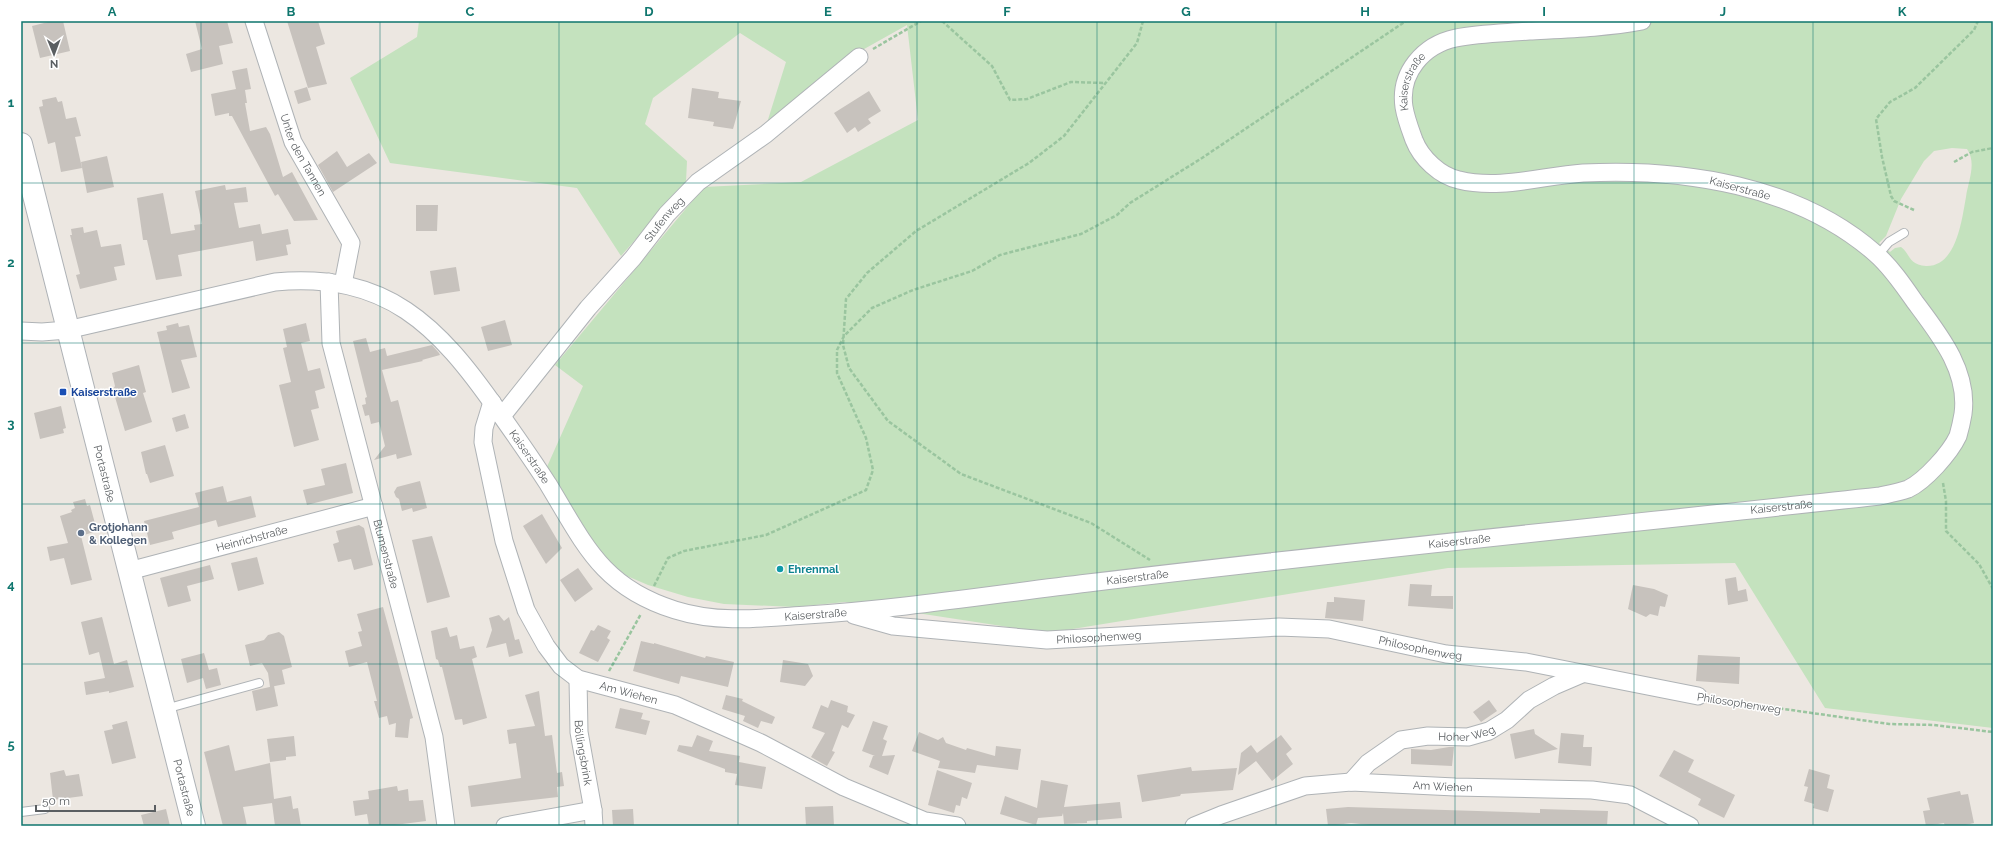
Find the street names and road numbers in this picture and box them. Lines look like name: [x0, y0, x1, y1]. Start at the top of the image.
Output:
street label: Kaiserstraße: [1397, 50, 1429, 112]
street label: Unter den Tannen: [277, 112, 329, 199]
street label: Kaiserstraße: [1708, 174, 1772, 203]
street label: Stufenweg: [642, 194, 687, 245]
street label: Kaiserstraße: [506, 427, 552, 487]
street label: Portastraße: [91, 444, 118, 504]
street label: Kaiserstraße: [1750, 497, 1814, 517]
street label: Blumenstraße: [370, 518, 401, 591]
street label: Heinrichstraße: [215, 523, 290, 555]
street label: Kaiserstraße: [1428, 532, 1492, 551]
street label: Kaiserstraße: [1106, 567, 1170, 588]
street label: Kaiserstraße: [784, 606, 848, 624]
street label: Philosophenweg: [1056, 629, 1142, 646]
street label: Philosophenweg: [1377, 634, 1463, 663]
street label: Am Wiehen: [598, 679, 659, 707]
street label: Philosophenweg: [1696, 690, 1782, 717]
street label: Böllingsbrink: [572, 720, 594, 787]
street label: Hoher Weg: [1438, 723, 1498, 744]
street label: Portastraße: [170, 758, 197, 818]
street label: Am Wiehen: [1413, 779, 1473, 794]

